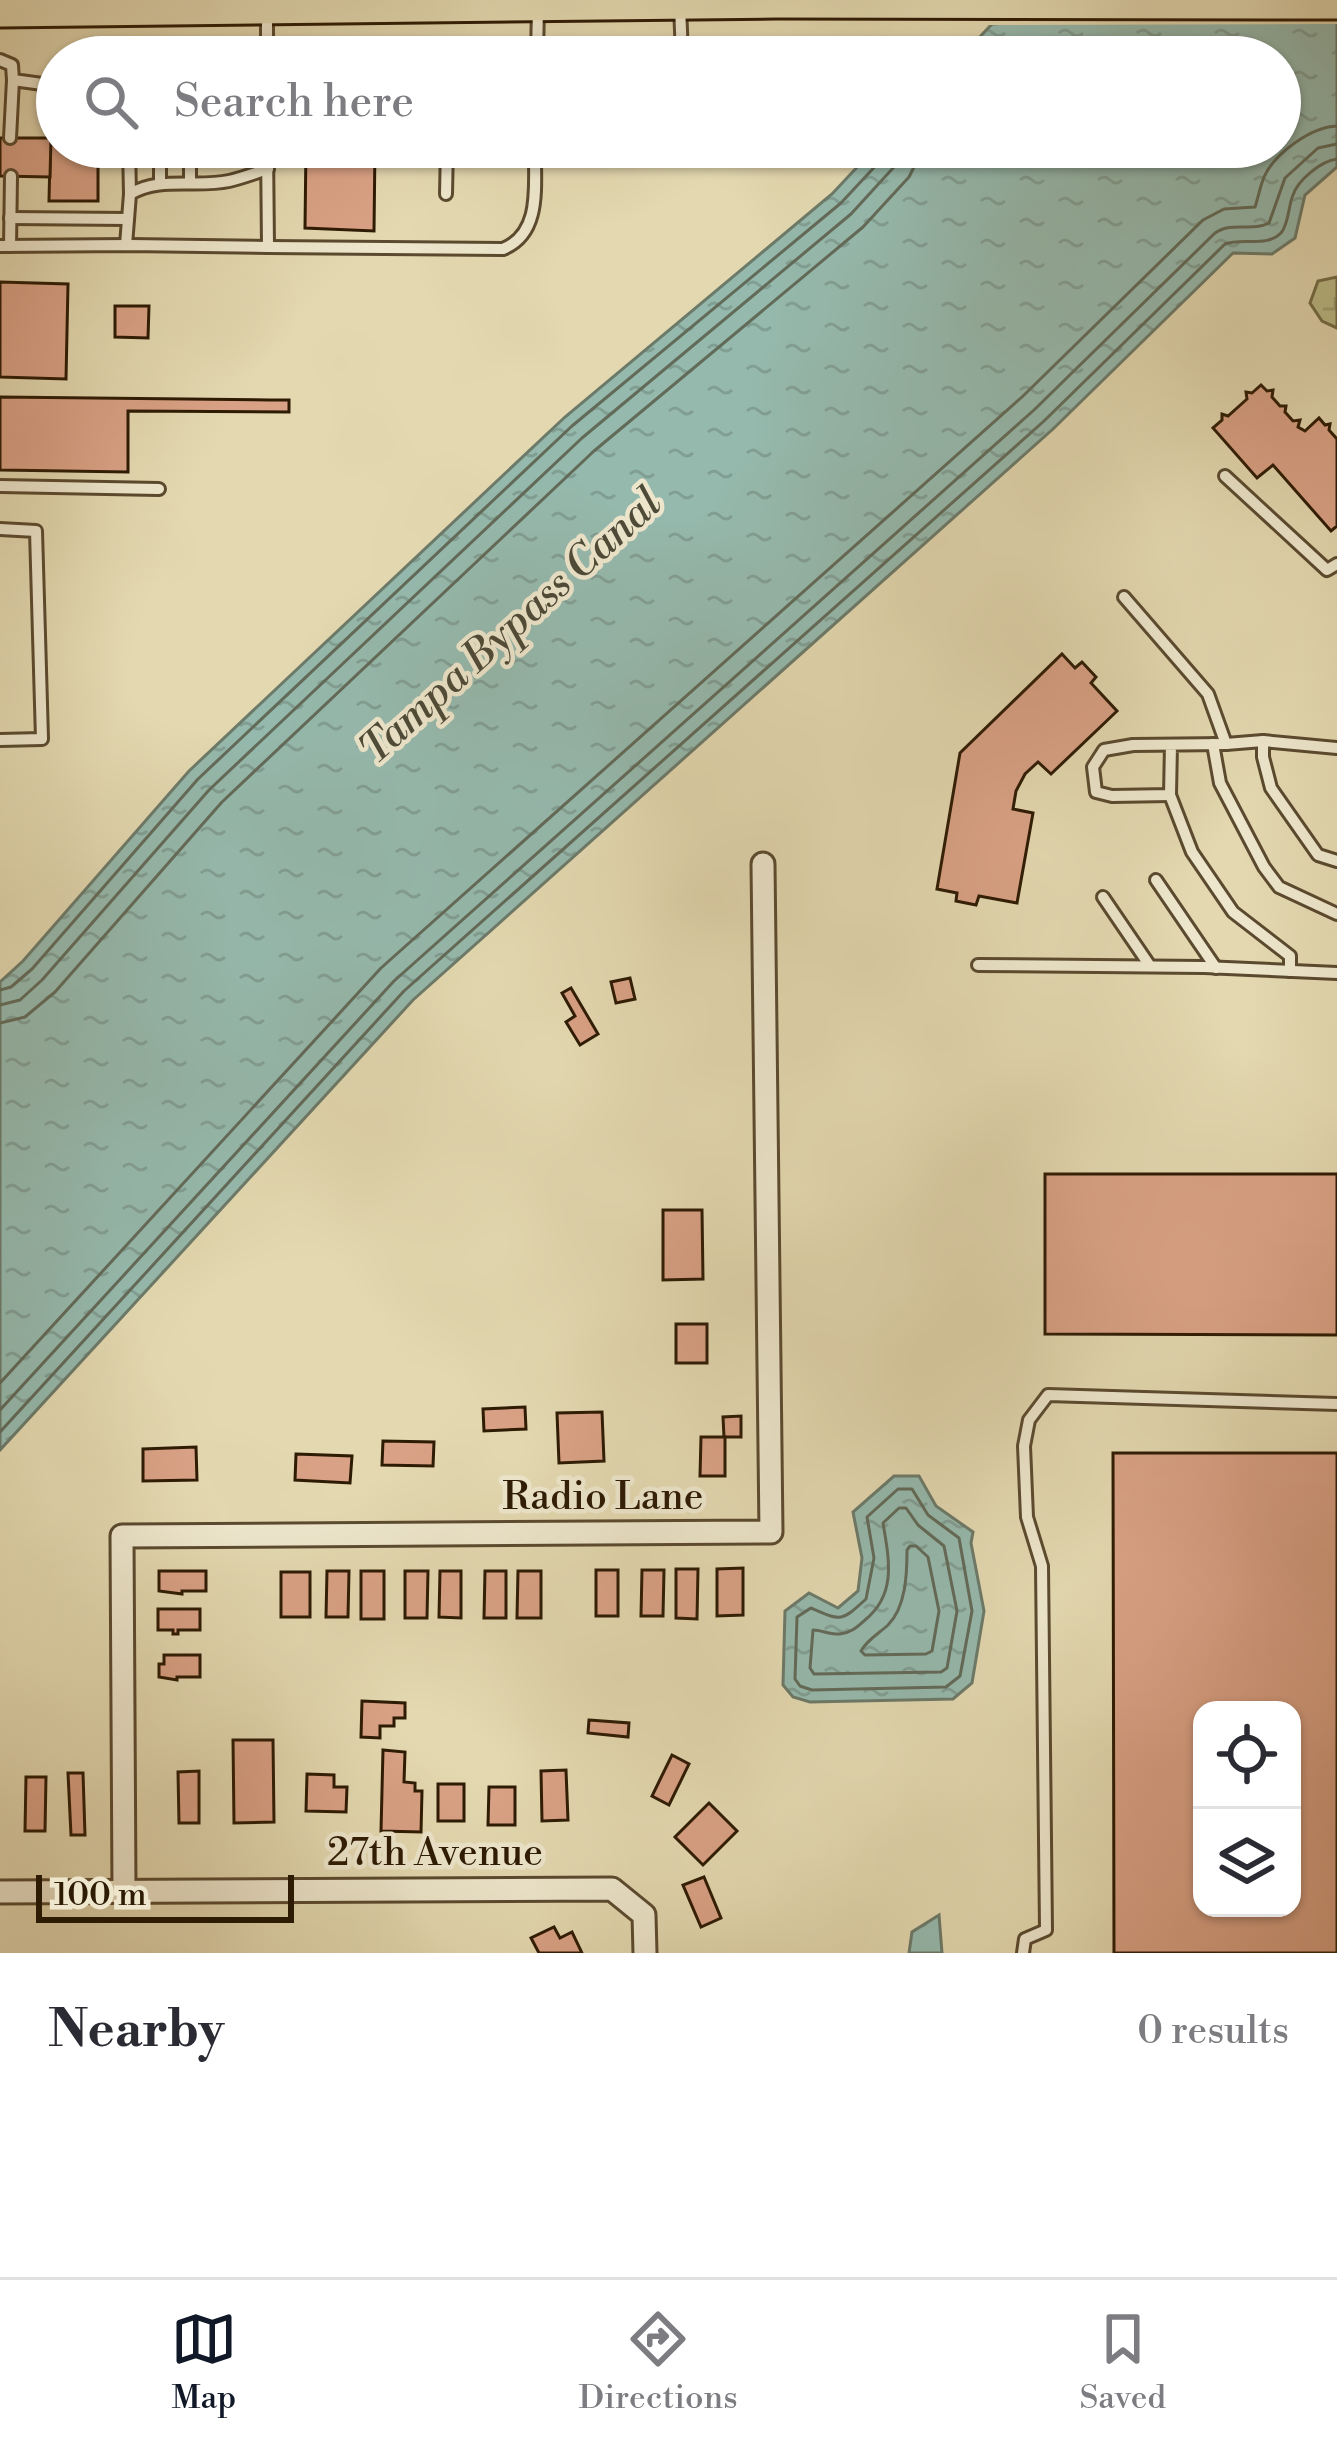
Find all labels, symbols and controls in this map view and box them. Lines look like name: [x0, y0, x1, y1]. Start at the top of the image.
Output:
search box: [36, 36, 1301, 168]
icon: search: [78, 69, 144, 135]
text: Search here: [174, 74, 414, 131]
water label: Tampa Bypass Canal: [349, 477, 673, 777]
street label: Radio Lane: [502, 1473, 704, 1522]
map controls: [1193, 1701, 1301, 1917]
button: locate: [1193, 1701, 1301, 1809]
button: layers: [1193, 1809, 1301, 1917]
street label: 27th Avenue: [327, 1829, 543, 1878]
scale bar: [36, 1869, 294, 1922]
text: 100 m: [54, 1875, 147, 1916]
text: Nearby: [48, 1999, 224, 2063]
text: 0 results: [1137, 2007, 1289, 2056]
tab: Map: [171, 2306, 237, 2419]
tab: Directions: [579, 2306, 738, 2419]
tab: Saved: [1079, 2306, 1166, 2419]

